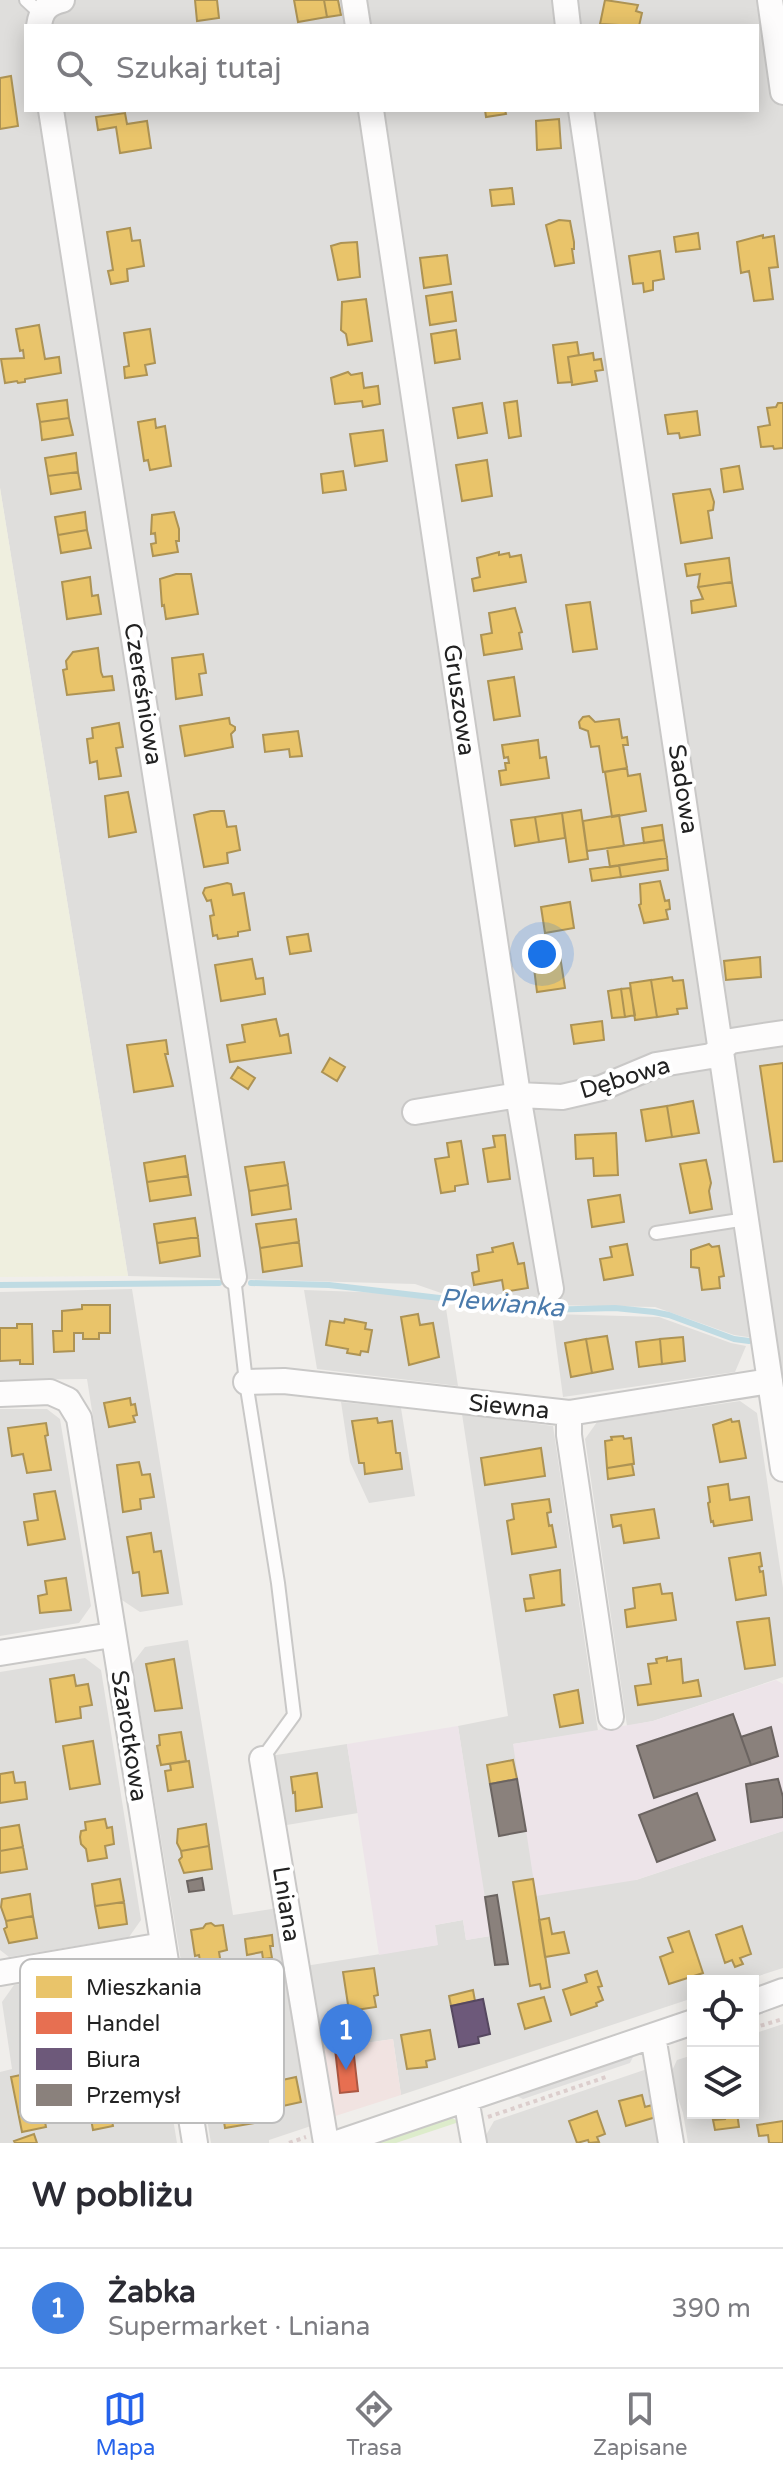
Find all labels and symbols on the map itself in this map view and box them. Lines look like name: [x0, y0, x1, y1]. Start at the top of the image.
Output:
street label: Czereśniowa: [117, 621, 169, 767]
street label: Gruszowa: [437, 642, 481, 758]
street label: Sadowa: [662, 742, 704, 836]
your location: [522, 934, 562, 974]
street label: Dębowa: [576, 1051, 674, 1105]
water label: Plewianka: [439, 1282, 567, 1324]
street label: Siewna: [467, 1388, 551, 1426]
street label: Szarotkowa: [104, 1668, 154, 1804]
street label: Lniana: [266, 1864, 306, 1944]
legend: [20, 1959, 284, 2123]
text: Mieszkania: [86, 1975, 202, 2001]
pin: 1: [320, 2004, 372, 2070]
text: Handel: [86, 2011, 160, 2037]
text: Biura: [86, 2047, 141, 2073]
text: Przemysł: [86, 2083, 181, 2109]

